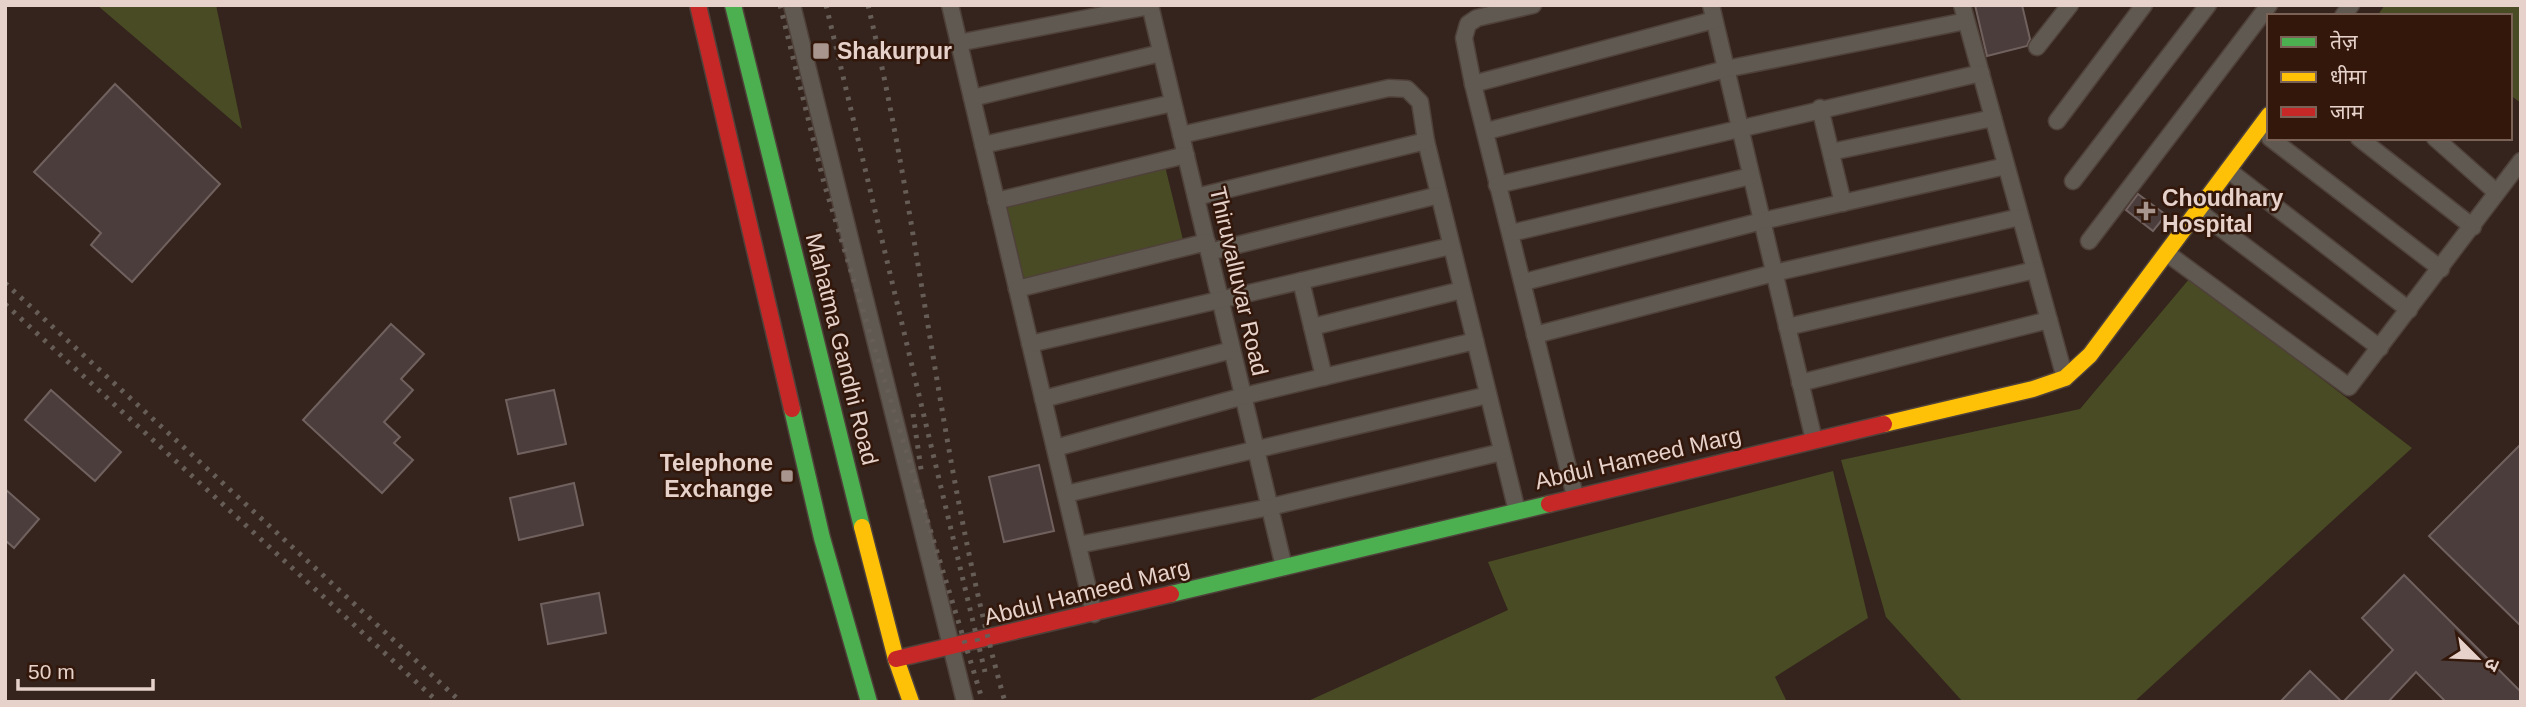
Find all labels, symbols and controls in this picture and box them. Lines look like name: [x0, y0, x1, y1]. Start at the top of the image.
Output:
legend: [2267, 14, 2512, 140]
text: तेज़: [2330, 30, 2358, 53]
place label: Shakurpur: [837, 38, 952, 64]
marker: Shakurpur: [811, 41, 831, 61]
text: धीमा: [2330, 65, 2367, 88]
text: जाम: [2330, 100, 2364, 123]
street label: Thiruvalluvar Road: [1205, 184, 1273, 378]
place label: Choudhary Hospital: [2162, 185, 2284, 237]
marker: Choudhary Hospital: [2136, 201, 2156, 221]
street label: Mahatma Gandhi Road: [801, 230, 883, 468]
street label: Abdul Hameed Marg: [1532, 422, 1744, 494]
place label: Telephone Exchange: [660, 450, 773, 502]
marker: Telephone Exchange: [779, 468, 795, 484]
street label: Abdul Hameed Marg: [982, 554, 1192, 630]
north arrow: [2442, 623, 2512, 693]
scale bar: [18, 648, 152, 692]
text: उ: [2480, 655, 2504, 675]
text: 50 m: [28, 660, 75, 683]

